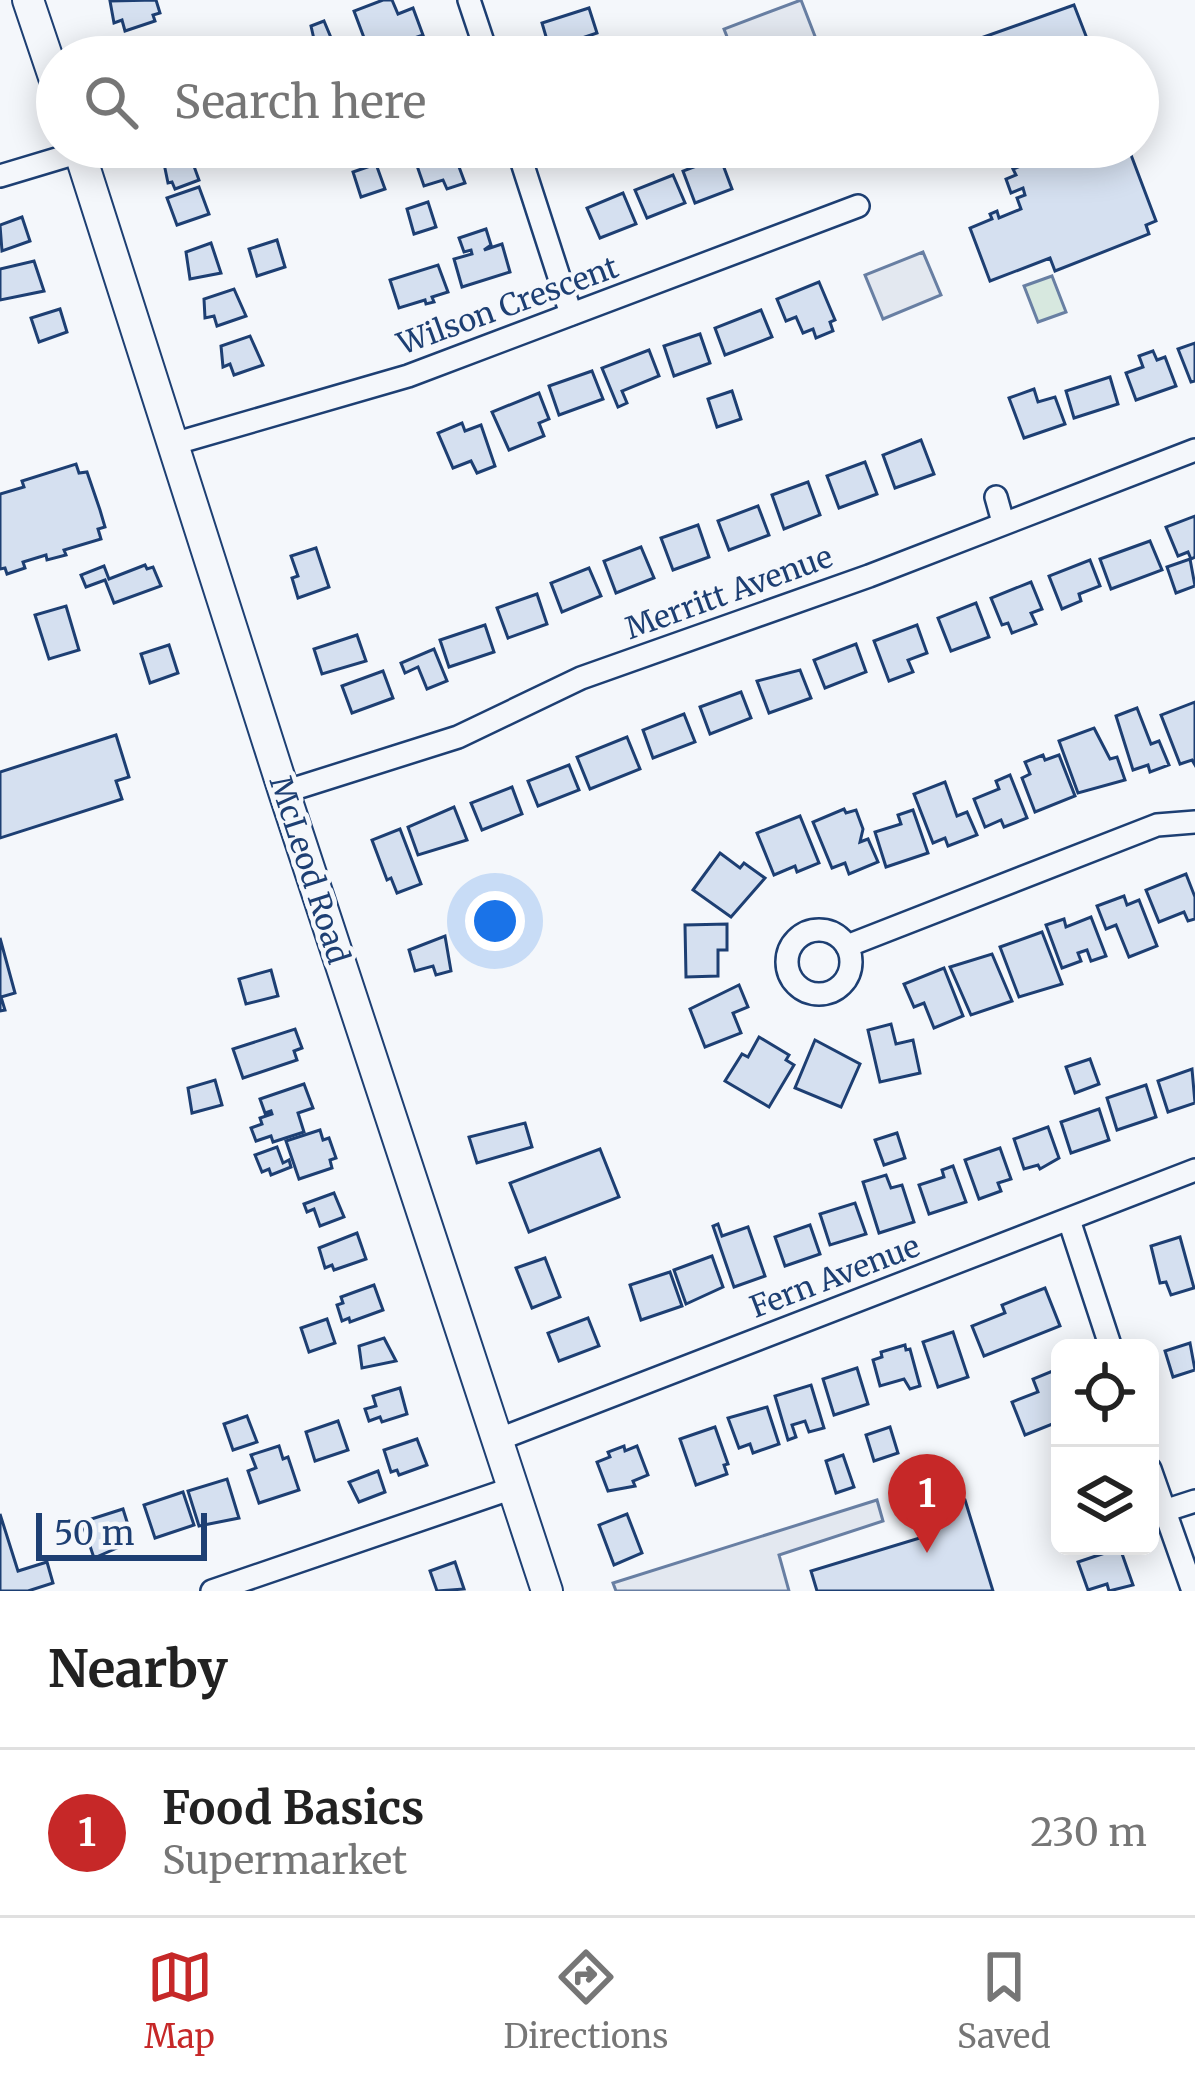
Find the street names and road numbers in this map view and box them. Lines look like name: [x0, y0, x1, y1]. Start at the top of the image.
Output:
street label: Wilson Crescent: [391, 247, 624, 363]
street label: Merritt Avenue: [620, 537, 837, 647]
street label: McLeod Road: [262, 771, 358, 969]
street label: Fern Avenue: [744, 1226, 925, 1326]

